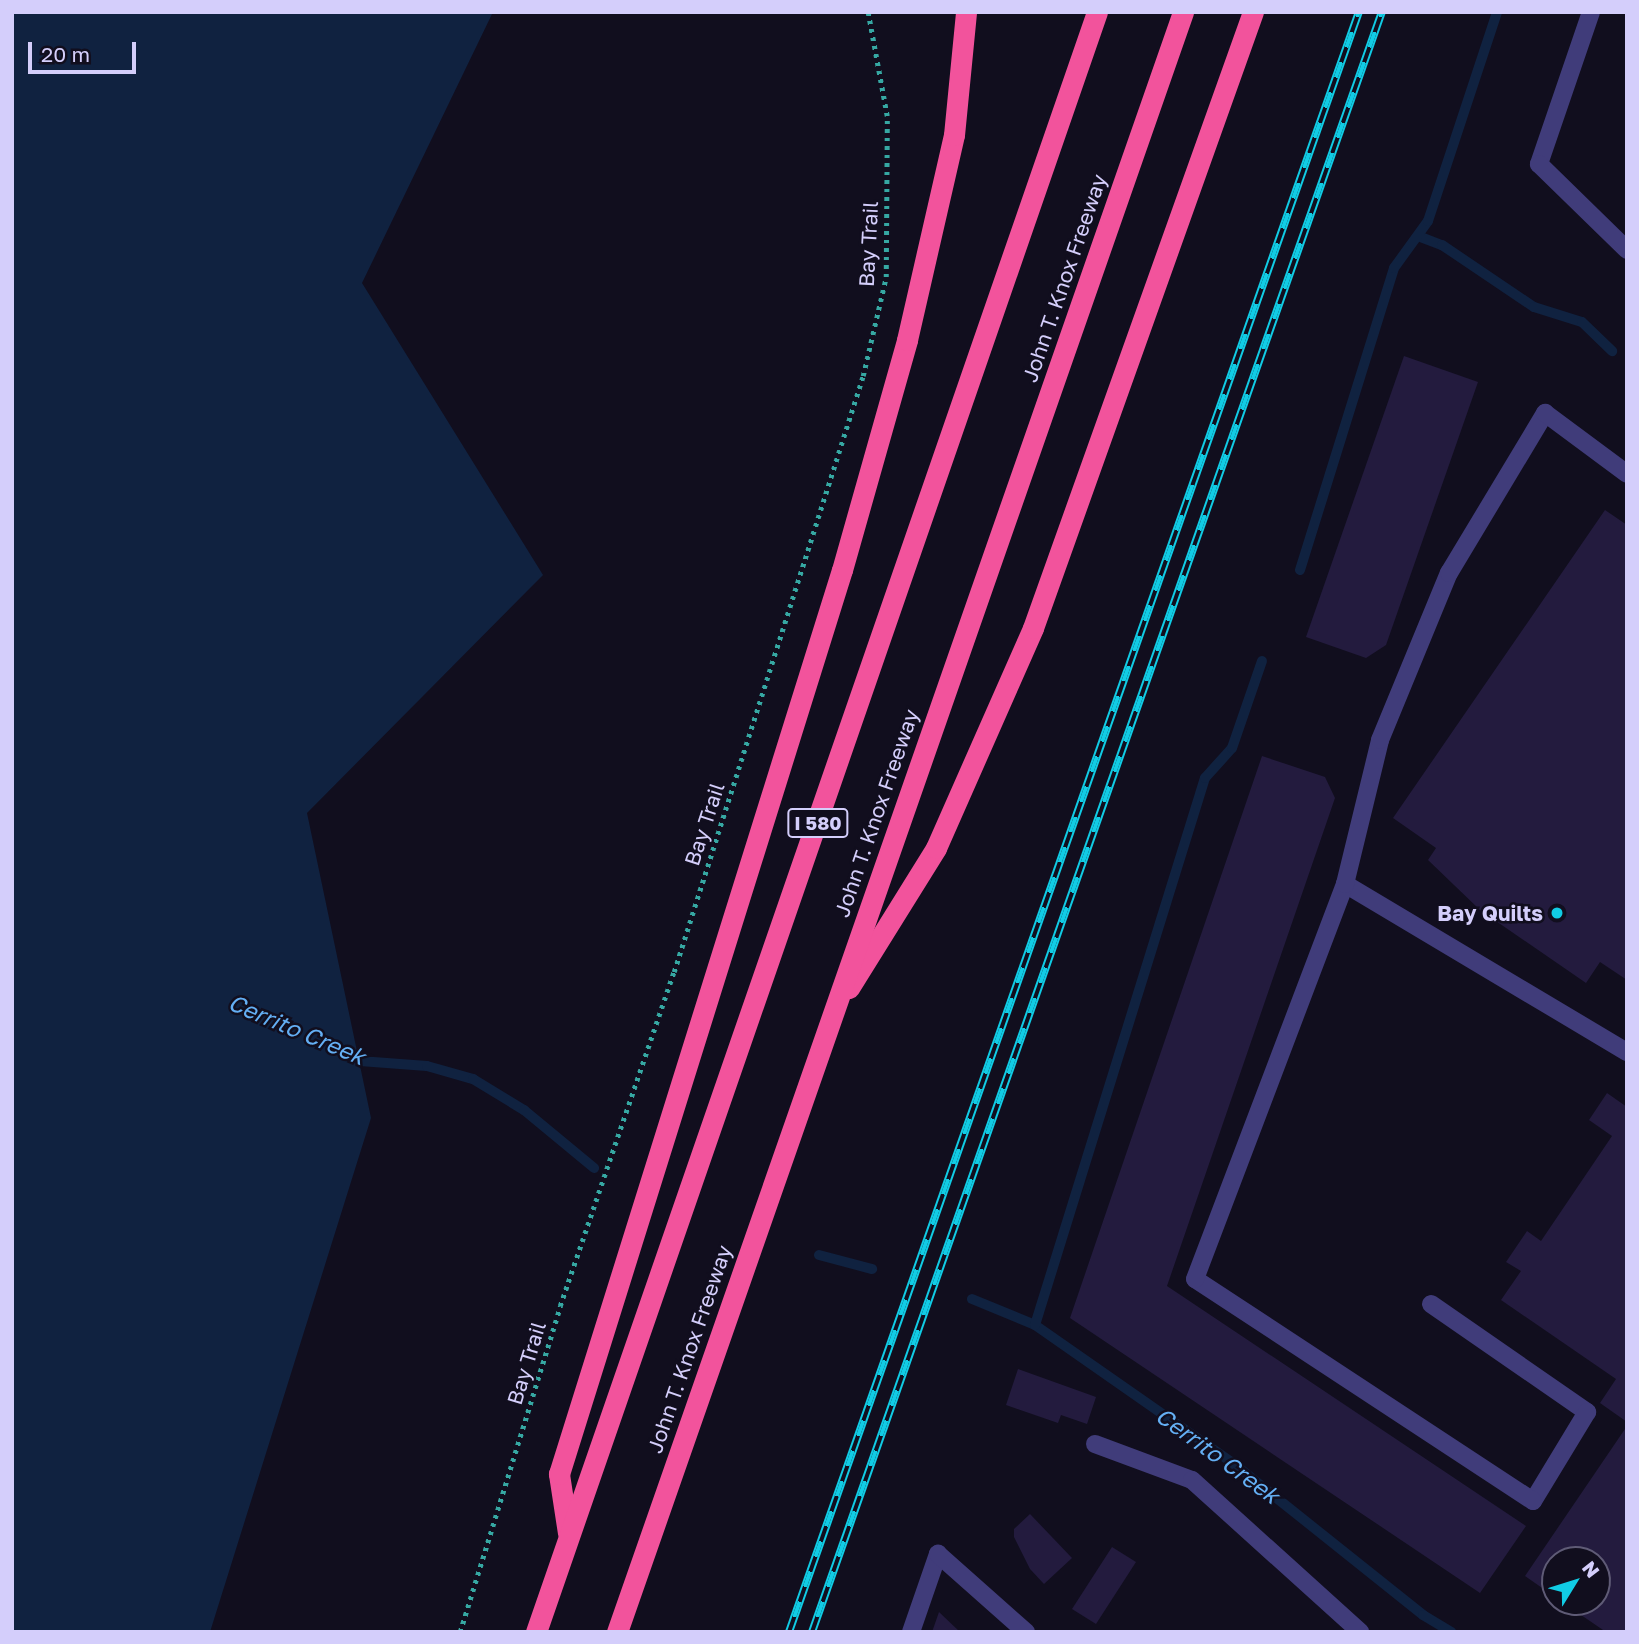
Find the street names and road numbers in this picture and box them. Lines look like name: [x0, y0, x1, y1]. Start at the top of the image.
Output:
street label: John T. Knox Freeway: [1017, 171, 1111, 385]
street label: Bay Trail: [853, 200, 883, 288]
street label: John T. Knox Freeway: [829, 706, 923, 920]
street label: Bay Trail: [679, 779, 729, 869]
road number: I 580: [786, 808, 850, 838]
street label: John T. Knox Freeway: [642, 1242, 736, 1456]
street label: Bay Trail: [501, 1318, 551, 1408]

